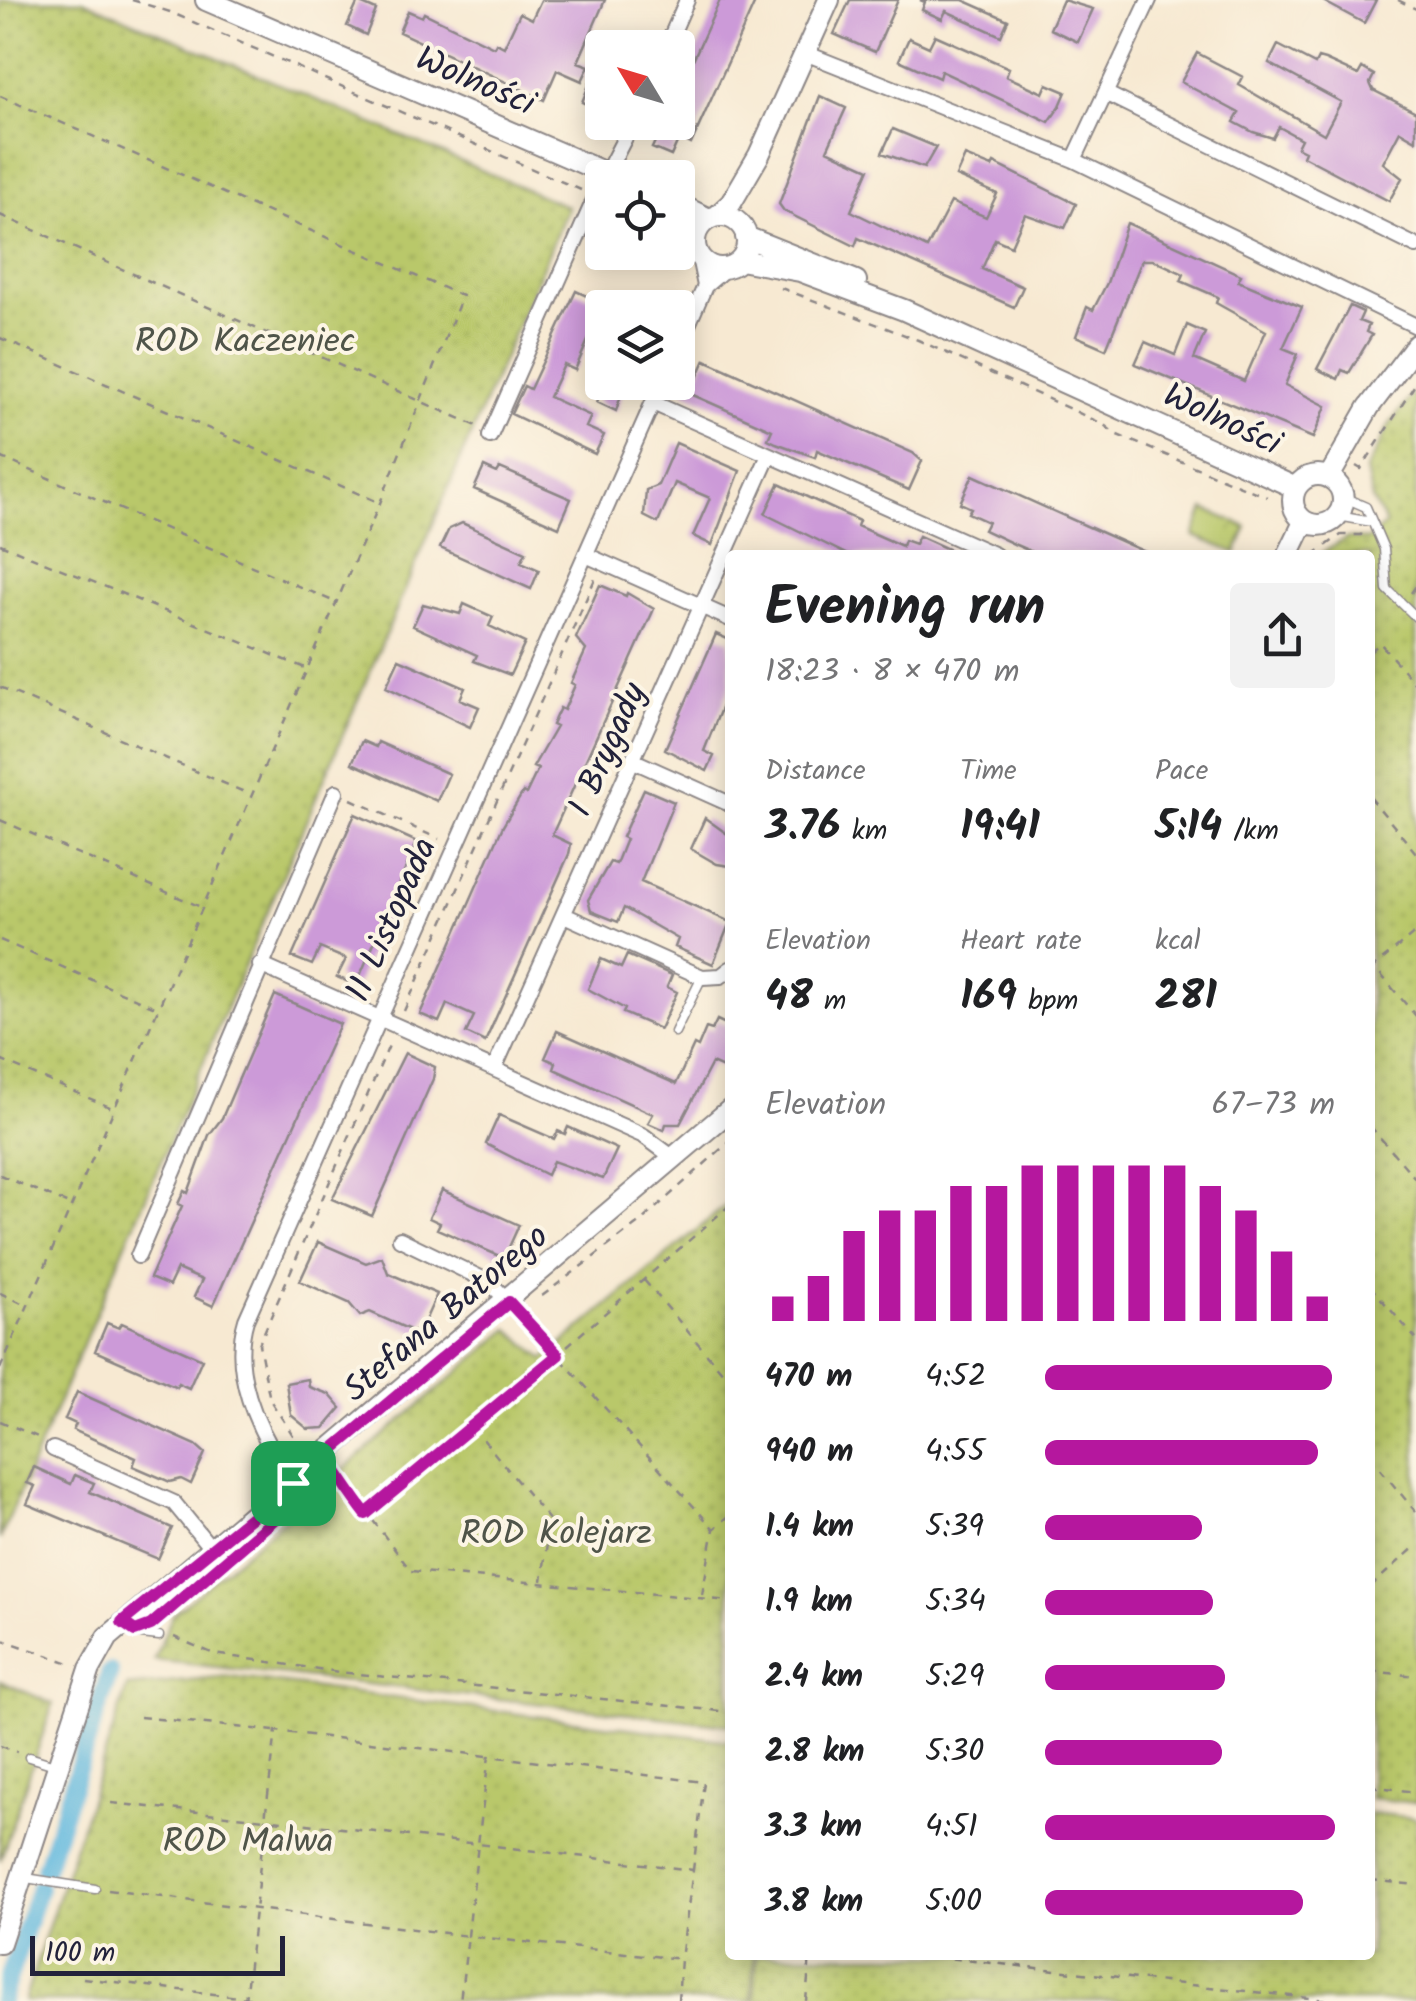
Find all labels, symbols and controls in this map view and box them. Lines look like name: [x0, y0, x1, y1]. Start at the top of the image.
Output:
north arrow: [585, 30, 695, 140]
map controls: [585, 30, 695, 400]
street label: Wolności: [406, 33, 545, 134]
button: locate: [585, 160, 695, 270]
button: layers: [585, 290, 695, 400]
park label: ROD Kaczeniec: [135, 315, 355, 371]
street label: Wolności: [1153, 369, 1292, 473]
text: Evening run: [765, 566, 1045, 653]
button: share: [1230, 583, 1335, 688]
text: 18:23 · 8 × 470 m: [765, 647, 1020, 698]
street label: I Brygady: [554, 673, 663, 827]
text: Distance: [765, 749, 866, 794]
text: Time: [960, 749, 1017, 794]
text: Pace: [1155, 749, 1208, 794]
text: 3.76: [765, 794, 841, 861]
text: 19:41: [960, 794, 1040, 861]
text: 5:14: [1155, 794, 1222, 861]
text: km: [841, 809, 887, 854]
text: /km: [1222, 809, 1279, 854]
street label: 11 Listopada: [332, 829, 454, 1011]
text: Elevation: [765, 919, 871, 964]
text: Heart rate: [960, 919, 1082, 964]
text: kcal: [1155, 919, 1201, 964]
text: 48: [765, 964, 813, 1031]
text: 169: [960, 964, 1017, 1031]
text: 281: [1155, 964, 1217, 1031]
text: m: [813, 979, 846, 1024]
text: bpm: [1017, 979, 1078, 1024]
text: Elevation: [765, 1080, 886, 1131]
text: 67–73 m: [1212, 1080, 1335, 1131]
street label: Stefana Batorego: [331, 1211, 562, 1418]
text: 470 m: [765, 1352, 853, 1403]
text: 4:52: [925, 1352, 986, 1403]
text: 940 m: [765, 1427, 854, 1478]
text: 4:55: [925, 1427, 985, 1478]
pin: [251, 1441, 336, 1526]
icon: arrive: [266, 1456, 321, 1511]
text: 1.4 km: [765, 1502, 854, 1553]
text: 5:39: [925, 1502, 984, 1553]
park label: ROD Kolejarz: [460, 1507, 652, 1563]
text: 1.9 km: [765, 1577, 853, 1628]
text: 5:34: [925, 1577, 986, 1628]
text: 2.4 km: [765, 1652, 863, 1703]
text: 5:29: [925, 1652, 984, 1703]
text: 2.8 km: [765, 1727, 864, 1778]
text: 5:30: [925, 1727, 984, 1778]
text: 3.3 km: [765, 1802, 862, 1853]
text: 4:51: [925, 1802, 978, 1853]
park label: ROD Malwa: [162, 1815, 334, 1871]
text: 3.8 km: [765, 1877, 863, 1928]
text: 5:00: [925, 1877, 982, 1928]
scale bar: [30, 1931, 285, 1976]
text: 100 m: [45, 1931, 115, 1976]

